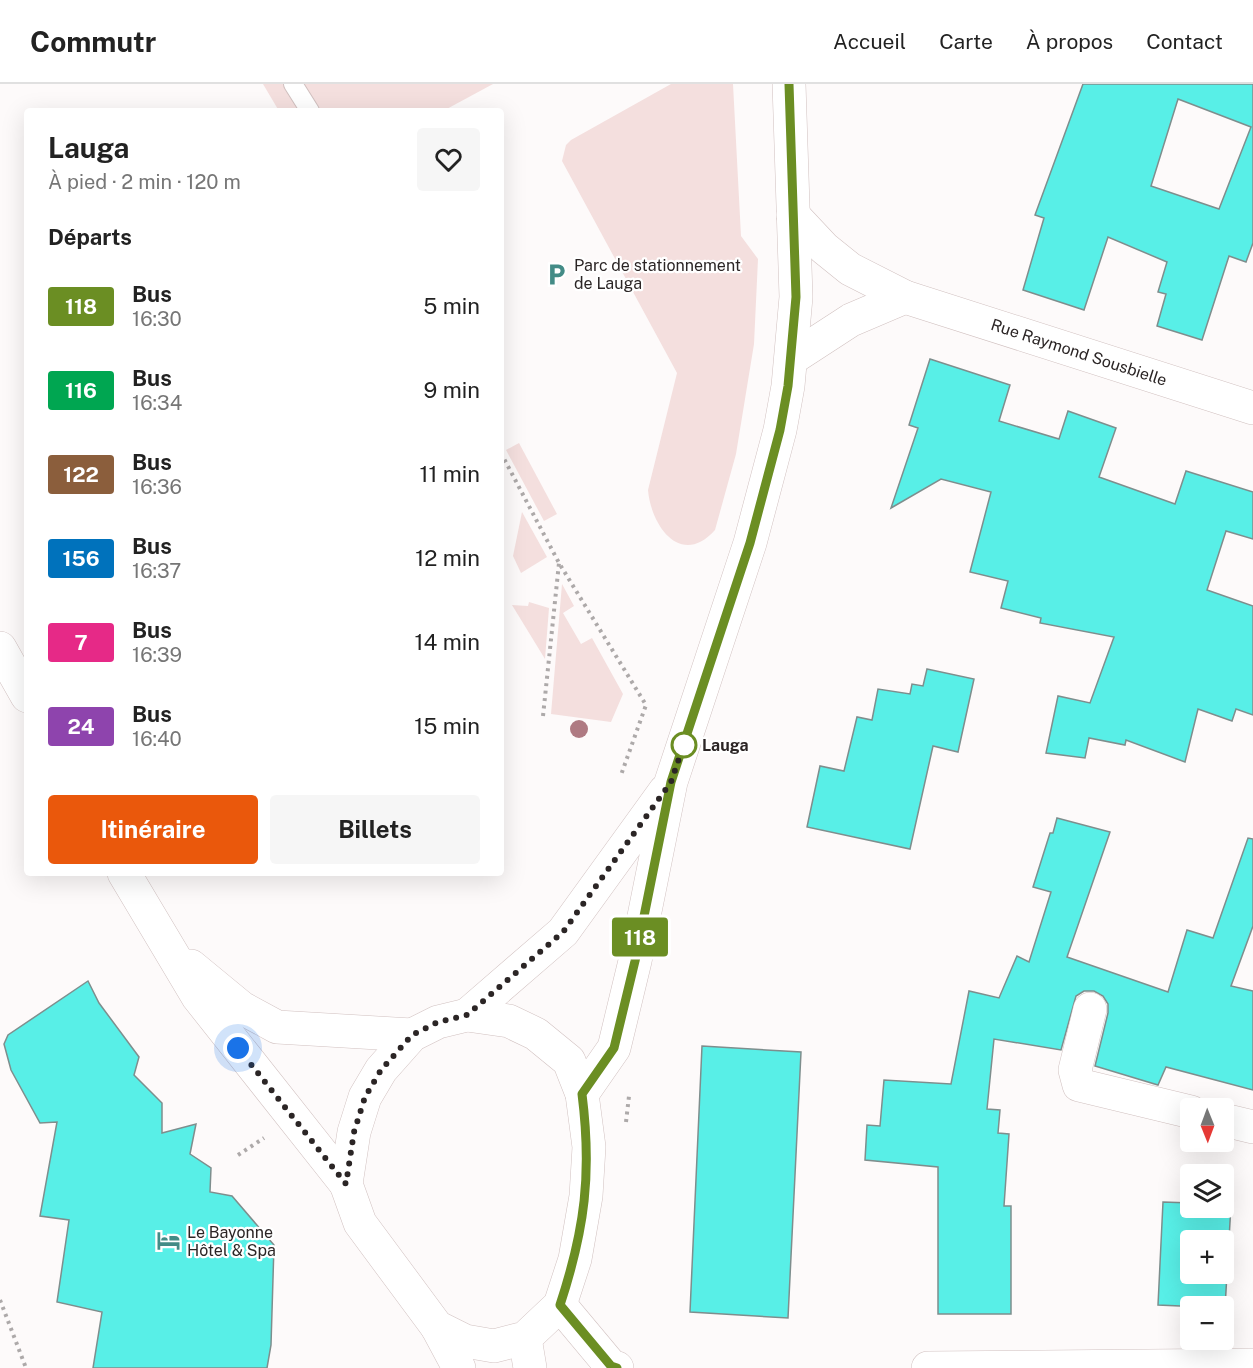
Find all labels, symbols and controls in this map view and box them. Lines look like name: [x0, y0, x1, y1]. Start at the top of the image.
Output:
text: Commutr: [30, 25, 156, 58]
text: Accueil: [833, 29, 906, 54]
text: Carte: [939, 29, 993, 54]
text: À propos: [1026, 29, 1113, 54]
text: Contact: [1146, 29, 1223, 54]
button: heart: [417, 128, 480, 191]
text: Lauga: [48, 131, 129, 164]
text: À pied · 2 min · 120 m: [48, 170, 241, 194]
text: Départs: [48, 224, 132, 250]
place label: Parc de stationnement de Lauga: [574, 256, 741, 293]
parking icon: Parc de stationnement de Lauga: [543, 261, 569, 287]
text: Bus: [132, 281, 172, 307]
text: 5 min: [423, 293, 480, 319]
text: 118: [65, 294, 97, 319]
text: 16:30: [132, 307, 182, 331]
street label: Rue Raymond Sousbielle: [988, 315, 1169, 390]
text: Bus: [132, 365, 172, 391]
text: 9 min: [424, 377, 480, 403]
text: 116: [65, 378, 97, 403]
text: 16:34: [132, 391, 182, 415]
text: Bus: [132, 449, 172, 475]
text: 11 min: [419, 461, 480, 487]
text: 122: [63, 462, 99, 487]
text: 16:36: [132, 475, 182, 499]
text: Bus: [132, 533, 172, 559]
text: 12 min: [415, 545, 480, 571]
text: 156: [62, 546, 100, 571]
text: 16:37: [132, 559, 181, 583]
text: Bus: [132, 617, 172, 643]
text: 14 min: [415, 629, 480, 655]
text: 7: [74, 630, 88, 655]
text: 16:39: [132, 643, 182, 667]
text: Bus: [132, 701, 172, 727]
text: 15 min: [414, 713, 480, 739]
text: 24: [67, 714, 95, 739]
text: 16:40: [132, 727, 182, 751]
marker: Lauga: [671, 732, 697, 758]
place label: Lauga: [702, 736, 749, 755]
button: Itinéraire: [48, 795, 258, 864]
button: Billets: [270, 795, 480, 864]
line badge: 118: [606, 918, 674, 956]
text: 118: [624, 925, 656, 950]
your location: [223, 1033, 253, 1063]
north arrow: [1180, 1098, 1234, 1152]
map controls: [1180, 1098, 1234, 1350]
button: layers: [1180, 1164, 1234, 1218]
place label: Le Bayonne Hôtel & Spa: [187, 1223, 276, 1260]
hotel icon: Le Bayonne Hôtel & Spa: [156, 1228, 182, 1254]
button: +: [1180, 1230, 1234, 1284]
button: −: [1180, 1296, 1234, 1350]

